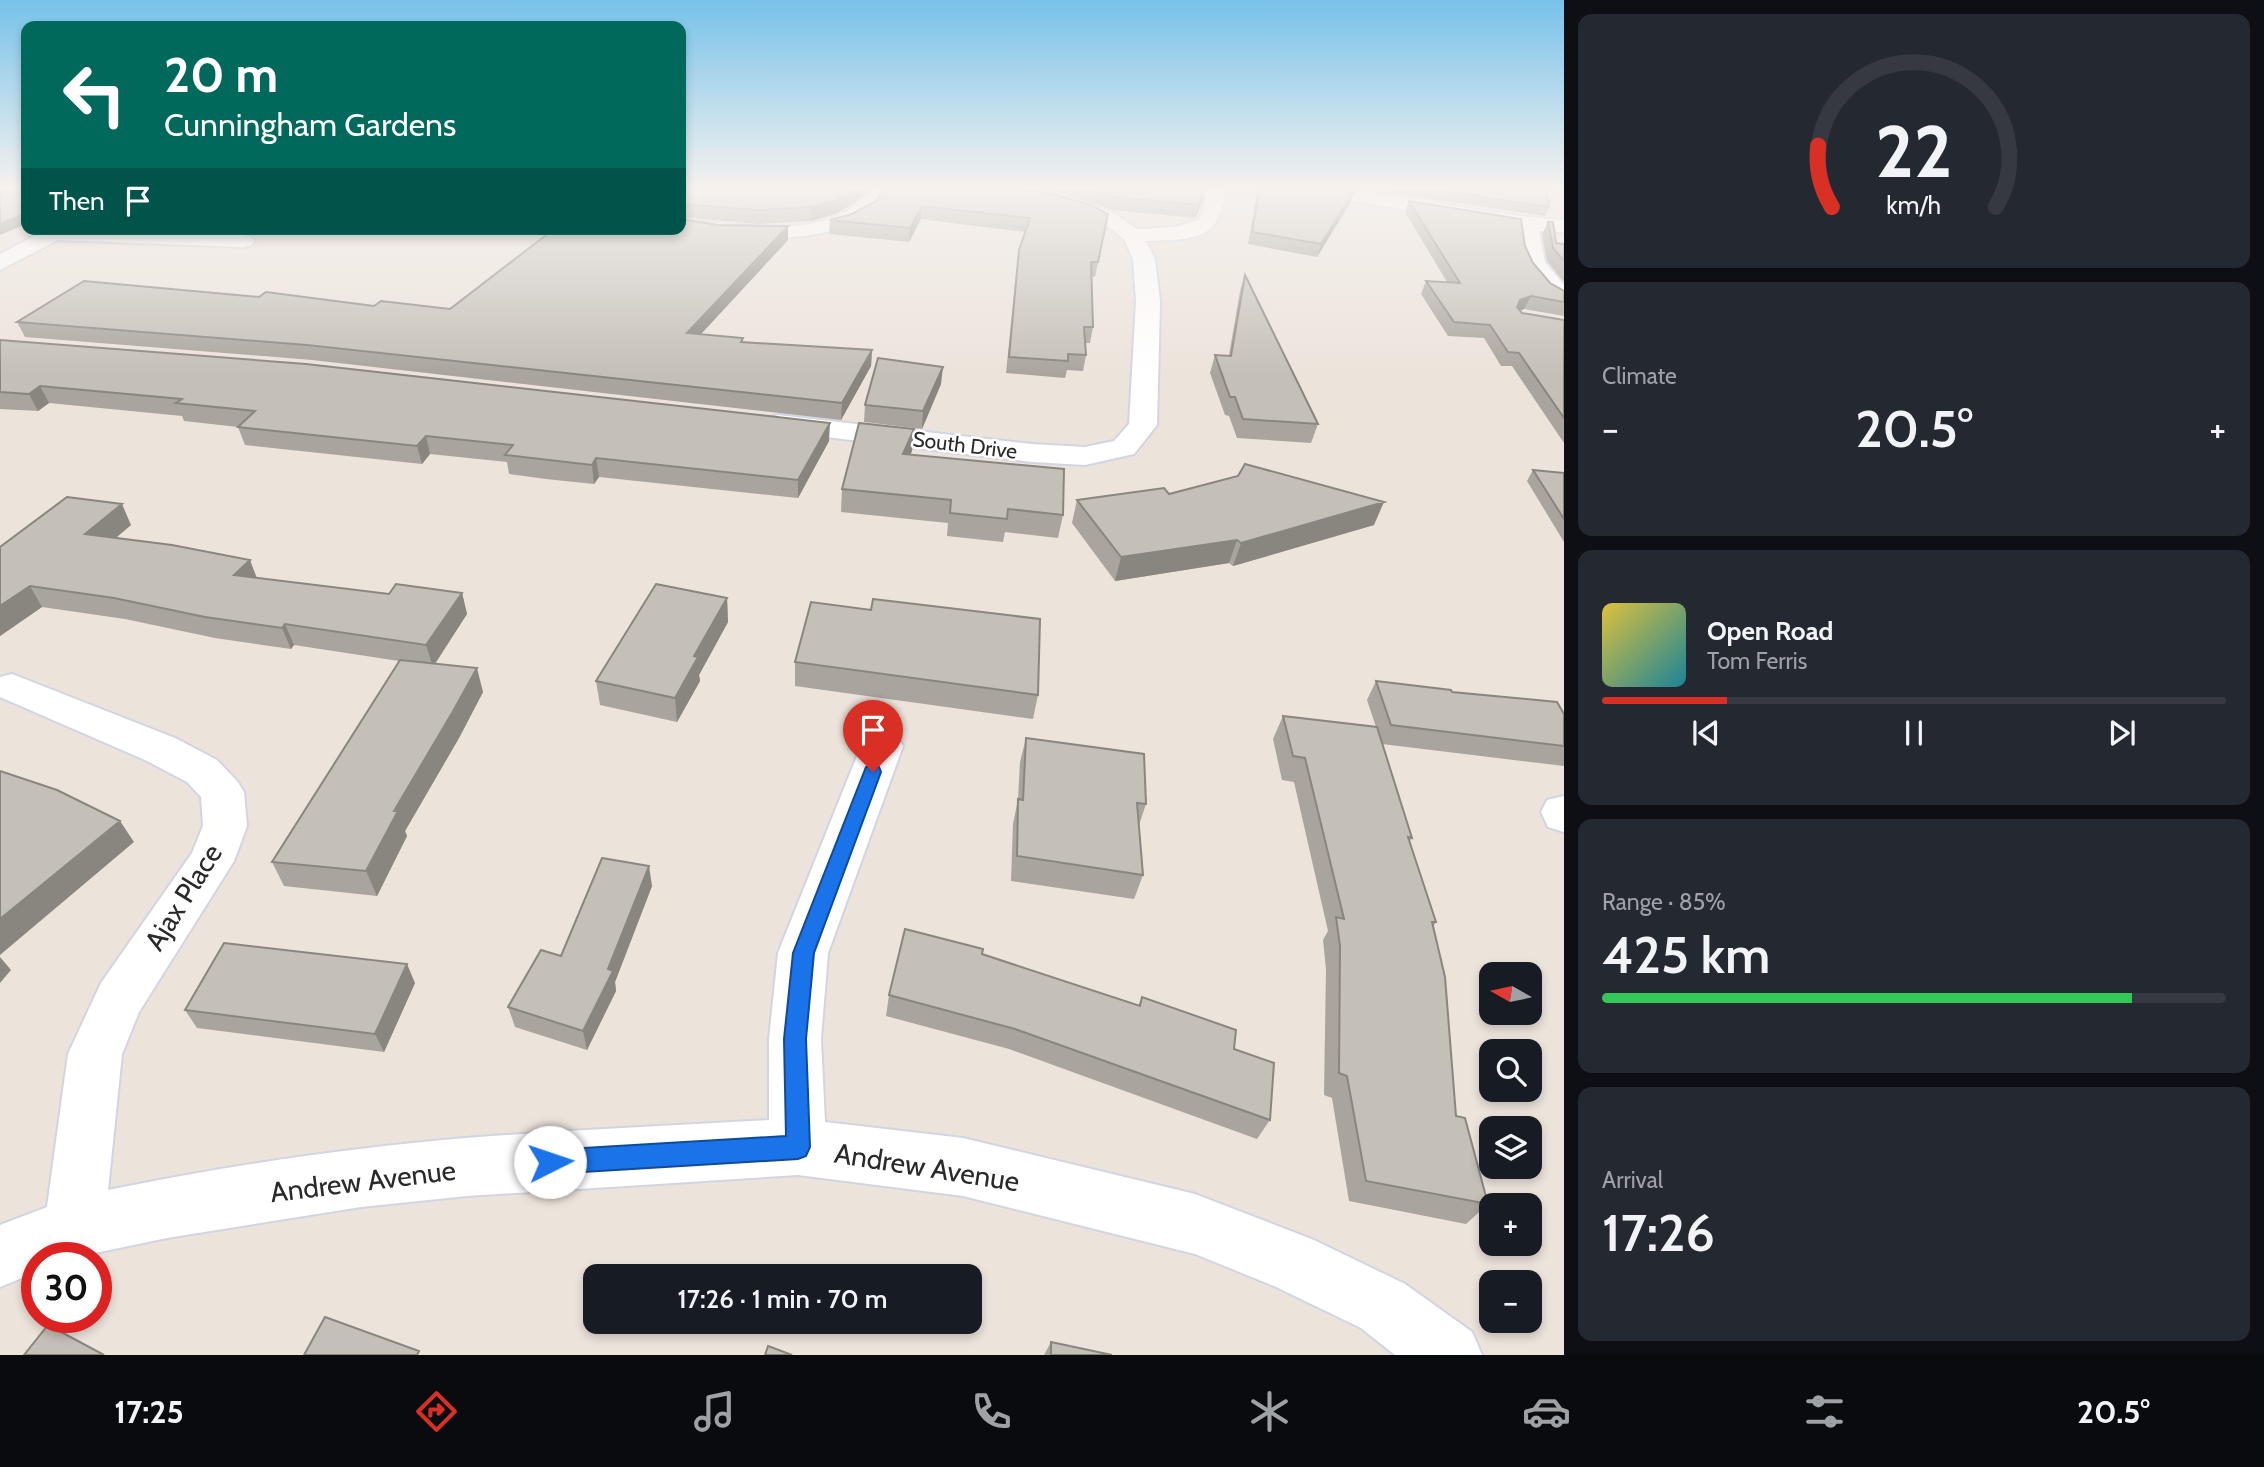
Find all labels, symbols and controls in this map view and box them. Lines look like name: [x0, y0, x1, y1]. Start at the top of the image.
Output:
text: 20 m: [164, 45, 278, 104]
icon: left: [49, 49, 140, 140]
text: Cunningham Gardens: [164, 105, 456, 144]
text: 22: [1875, 107, 1953, 195]
icon: arrive: [119, 182, 157, 220]
text: Then: [49, 185, 105, 217]
text: km/h: [1887, 190, 1941, 220]
text: Climate: [1602, 362, 1677, 390]
text: 20.5°: [1855, 397, 1973, 460]
text: −: [1602, 405, 1619, 452]
text: +: [2209, 405, 2226, 452]
street label: South Drive: [911, 426, 1019, 464]
text: Open Road: [1707, 615, 1833, 647]
text: Tom Ferris: [1707, 647, 1807, 675]
pin: [843, 700, 903, 772]
icon: arrive: [854, 711, 892, 749]
icon: previous: [1687, 714, 1725, 752]
icon: pause: [1895, 714, 1933, 752]
icon: next: [2103, 714, 2141, 752]
street label: Ajax Place: [137, 838, 229, 956]
text: Range · 85%: [1602, 888, 1726, 916]
text: 425 km: [1602, 923, 1770, 986]
north arrow: [1479, 962, 1542, 1026]
map controls: [1479, 962, 1542, 1333]
button: search: [1479, 1039, 1542, 1102]
button: layers: [1479, 1116, 1542, 1179]
position arrow: [513, 1125, 587, 1199]
street label: Andrew Avenue: [832, 1136, 1022, 1198]
street label: Andrew Avenue: [268, 1153, 458, 1209]
text: Arrival: [1602, 1166, 1663, 1194]
button: +: [1479, 1193, 1542, 1256]
text: 17:26: [1602, 1201, 1715, 1264]
speed limit sign: 30: [21, 1242, 112, 1333]
button: −: [1479, 1270, 1542, 1333]
text: 17:26 · 1 min · 70 m: [678, 1283, 887, 1315]
icon: directions: [412, 1387, 461, 1436]
icon: music: [690, 1387, 739, 1436]
icon: phone: [967, 1387, 1016, 1436]
icon: climate: [1245, 1387, 1294, 1436]
icon: car: [1522, 1387, 1571, 1436]
icon: filters: [1800, 1387, 1849, 1436]
text: 17:25: [114, 1392, 184, 1431]
text: 20.5°: [2077, 1392, 2150, 1431]

